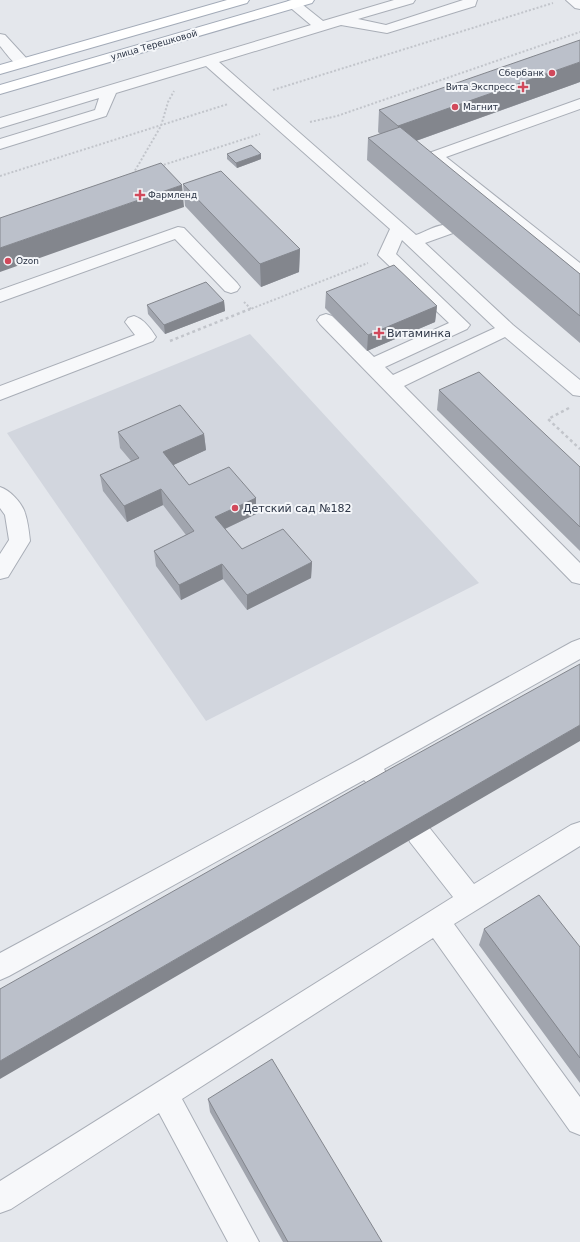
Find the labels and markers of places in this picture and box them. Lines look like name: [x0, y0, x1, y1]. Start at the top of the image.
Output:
place label: Сбербанк: [499, 68, 545, 78]
marker: Сбербанк: [547, 68, 557, 78]
place label: Вита Экспресс: [446, 82, 515, 92]
marker: Вита Экспресс: [518, 82, 528, 92]
marker: Магнит: [450, 102, 460, 112]
place label: Магнит: [463, 102, 498, 112]
marker: Фармленд: [135, 190, 145, 200]
place label: Фармленд: [148, 190, 197, 200]
marker: Ozon: [3, 256, 13, 266]
place label: Ozon: [16, 256, 39, 266]
place label: Витаминка: [387, 327, 451, 340]
marker: Витаминка: [374, 328, 384, 338]
place label: Детский сад №182: [243, 502, 352, 515]
marker: Детский сад №182: [230, 503, 240, 513]

